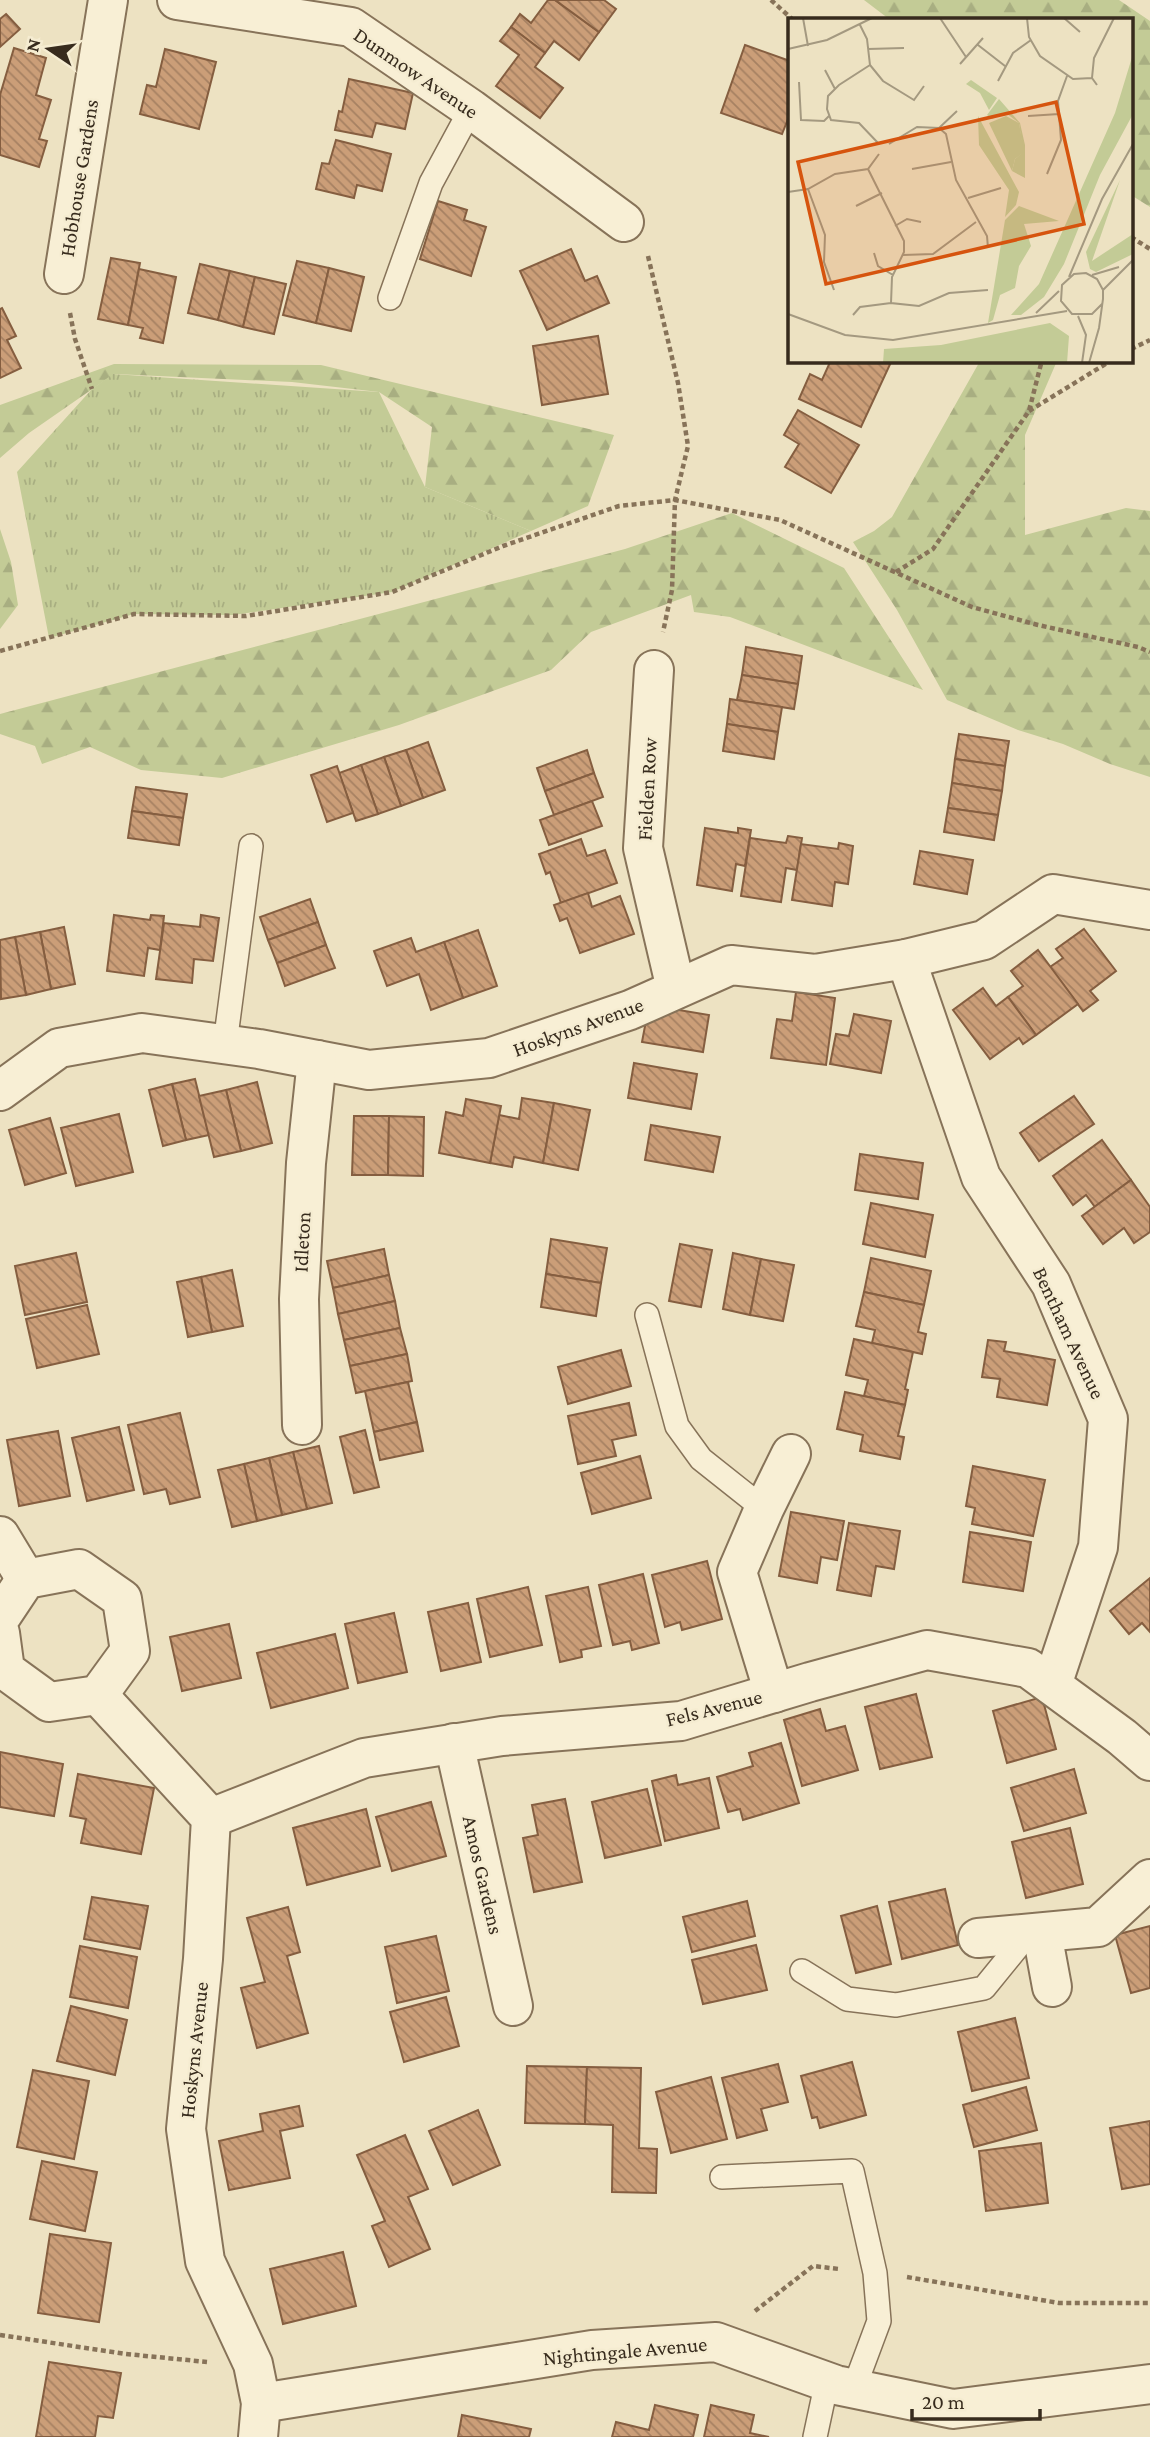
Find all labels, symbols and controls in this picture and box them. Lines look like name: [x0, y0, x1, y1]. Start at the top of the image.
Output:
north arrow: [14, 14, 84, 84]
inset map: [788, 18, 1132, 362]
street label: Dunmow Avenue: [349, 23, 483, 123]
text: N: [21, 37, 45, 54]
street label: Hobhouse Gardens: [55, 98, 103, 258]
street label: Fielden Row: [632, 736, 662, 841]
street label: Hoskyns Avenue: [509, 992, 647, 1062]
street label: Idleton: [288, 1211, 316, 1273]
street label: Bentham Avenue: [1028, 1263, 1110, 1403]
street label: Fels Avenue: [663, 1684, 765, 1732]
street label: Amos Gardens: [458, 1813, 508, 1937]
street label: Hoskyns Avenue: [175, 1981, 213, 2119]
street label: Nightingale Avenue: [542, 2332, 708, 2370]
scale bar: [912, 2378, 1040, 2422]
text: 20 m: [922, 2390, 965, 2414]

